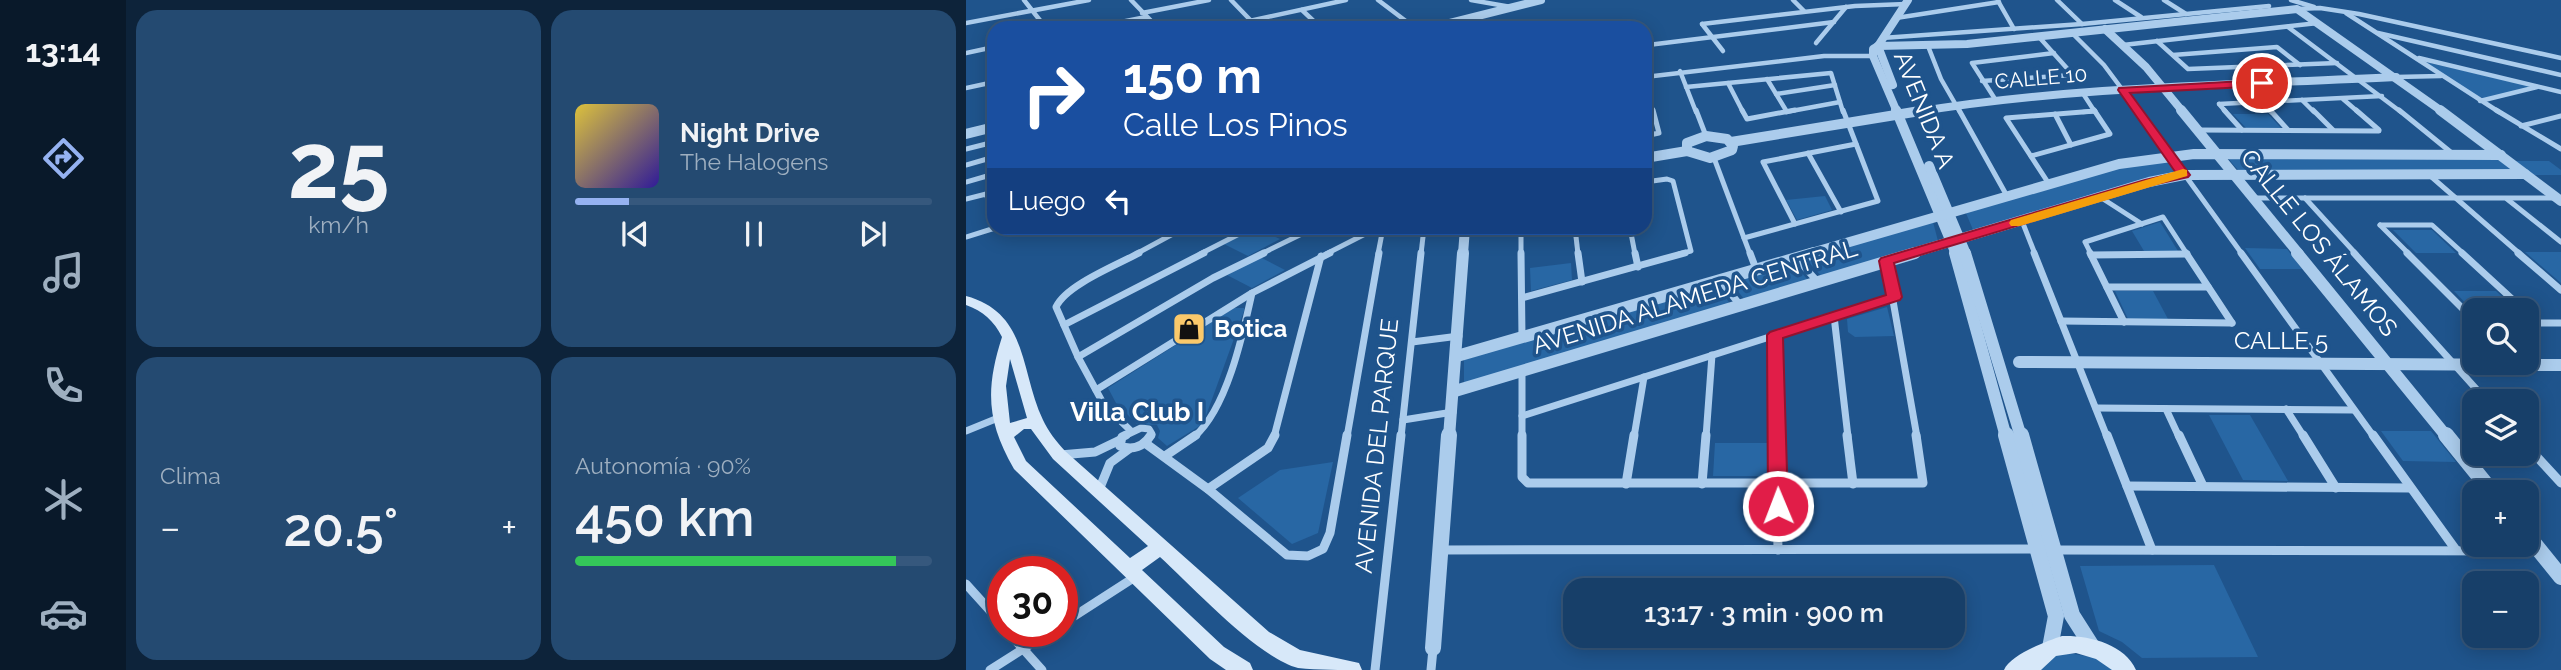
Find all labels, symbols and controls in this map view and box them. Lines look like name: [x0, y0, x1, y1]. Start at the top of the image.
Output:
text: 13:14: [25, 32, 101, 69]
text: 150 m: [1123, 47, 1262, 104]
street label: AVENIDA A: [1888, 47, 1961, 173]
icon: right: [1008, 49, 1099, 140]
pin: [2232, 53, 2292, 113]
street label: CALLE 10: [1994, 61, 2088, 94]
icon: arrive: [2243, 64, 2281, 102]
text: Calle Los Pinos: [1123, 106, 1348, 143]
text: 25: [288, 112, 389, 219]
text: Night Drive: [680, 118, 819, 148]
icon: directions: [39, 134, 88, 183]
street label: CALLE LOS ÁLAMOS: [2235, 143, 2404, 342]
text: The Halogens: [680, 148, 828, 175]
icon: left: [1099, 182, 1137, 220]
text: Luego: [1008, 186, 1085, 216]
text: km/h: [308, 211, 369, 238]
icon: previous: [616, 215, 654, 253]
icon: pause: [735, 215, 773, 253]
icon: next: [854, 215, 892, 253]
street label: AVENIDA ALAMEDA CENTRAL: [1529, 233, 1861, 360]
icon: music: [39, 248, 88, 297]
map controls: [2462, 298, 2539, 648]
button: search: [2462, 298, 2539, 375]
shop icon: Botica: [1170, 310, 1208, 348]
place label: Botica: [1214, 314, 1288, 343]
street label: AVENIDA DEL PARQUE: [1349, 317, 1404, 575]
street label: CALLE 5: [2234, 326, 2328, 355]
icon: phone: [39, 361, 88, 410]
button: layers: [2462, 389, 2539, 466]
district label: Villa Club I: [1070, 397, 1204, 427]
text: Autonomía · 90%: [575, 452, 751, 479]
text: Clima: [160, 462, 221, 489]
position arrow: [1741, 469, 1815, 543]
icon: climate: [39, 475, 88, 524]
button: +: [2462, 480, 2539, 557]
text: 450 km: [575, 487, 754, 548]
text: 20.5°: [284, 497, 398, 558]
text: −: [160, 505, 180, 550]
text: +: [501, 505, 517, 550]
speed limit sign: 30: [987, 556, 1078, 647]
button: −: [2462, 571, 2539, 648]
icon: car: [39, 589, 88, 638]
text: 13:17 · 3 min · 900 m: [1644, 598, 1884, 628]

